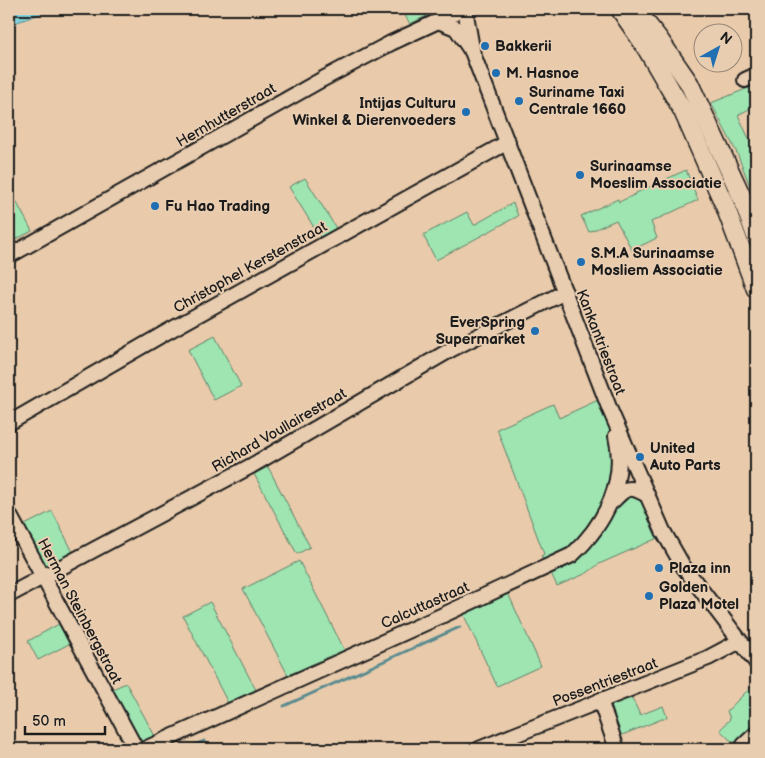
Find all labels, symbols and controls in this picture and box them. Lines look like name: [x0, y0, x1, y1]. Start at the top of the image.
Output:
north arrow: [692, 22, 742, 72]
text: N: [716, 28, 735, 48]
place label: Bakkerii: [495, 37, 552, 56]
marker: Bakkerii: [479, 40, 491, 52]
place label: M. Hasnoe: [506, 64, 579, 83]
marker: M. Hasnoe: [490, 67, 502, 79]
street label: Hernhutterstraat: [173, 79, 280, 152]
place label: Suriname Taxi Centrale 1660: [529, 83, 626, 119]
place label: Intijas Culturu Winkel & Dierenvoeders: [292, 94, 456, 130]
marker: Suriname Taxi Centrale 1660: [513, 95, 525, 107]
marker: Intijas Culturu Winkel & Dierenvoeders: [460, 106, 472, 118]
place label: Surinaamse Moeslim Associatie: [590, 157, 722, 193]
marker: Surinaamse Moeslim Associatie: [574, 169, 586, 181]
place label: Fu Hao Trading: [165, 197, 270, 216]
marker: Fu Hao Trading: [149, 200, 161, 212]
street label: Christophel Kerstenstraat: [170, 217, 331, 318]
place label: S.M.A Surinaamse Mosliem Associatie: [591, 244, 723, 280]
marker: S.M.A Surinaamse Mosliem Associatie: [575, 256, 587, 268]
street label: Kankantriestraat: [572, 287, 630, 398]
place label: EverSpring Supermarket: [436, 313, 525, 349]
marker: EverSpring Supermarket: [529, 325, 541, 337]
street label: Richard Voullairestraat: [209, 384, 350, 477]
place label: United Auto Parts: [649, 439, 721, 475]
marker: United Auto Parts: [634, 451, 646, 463]
street label: Herman Steinbergstraat: [33, 535, 126, 688]
place label: Plaza inn: [669, 559, 731, 578]
marker: Plaza inn: [653, 562, 665, 574]
street label: Calcuttastraat: [378, 577, 473, 633]
place label: Golden Plaza Motel: [659, 578, 739, 614]
marker: Golden Plaza Motel: [643, 590, 655, 602]
street label: Possentriestraat: [550, 654, 661, 711]
scale bar: [25, 703, 105, 735]
text: 50 m: [32, 712, 66, 731]

